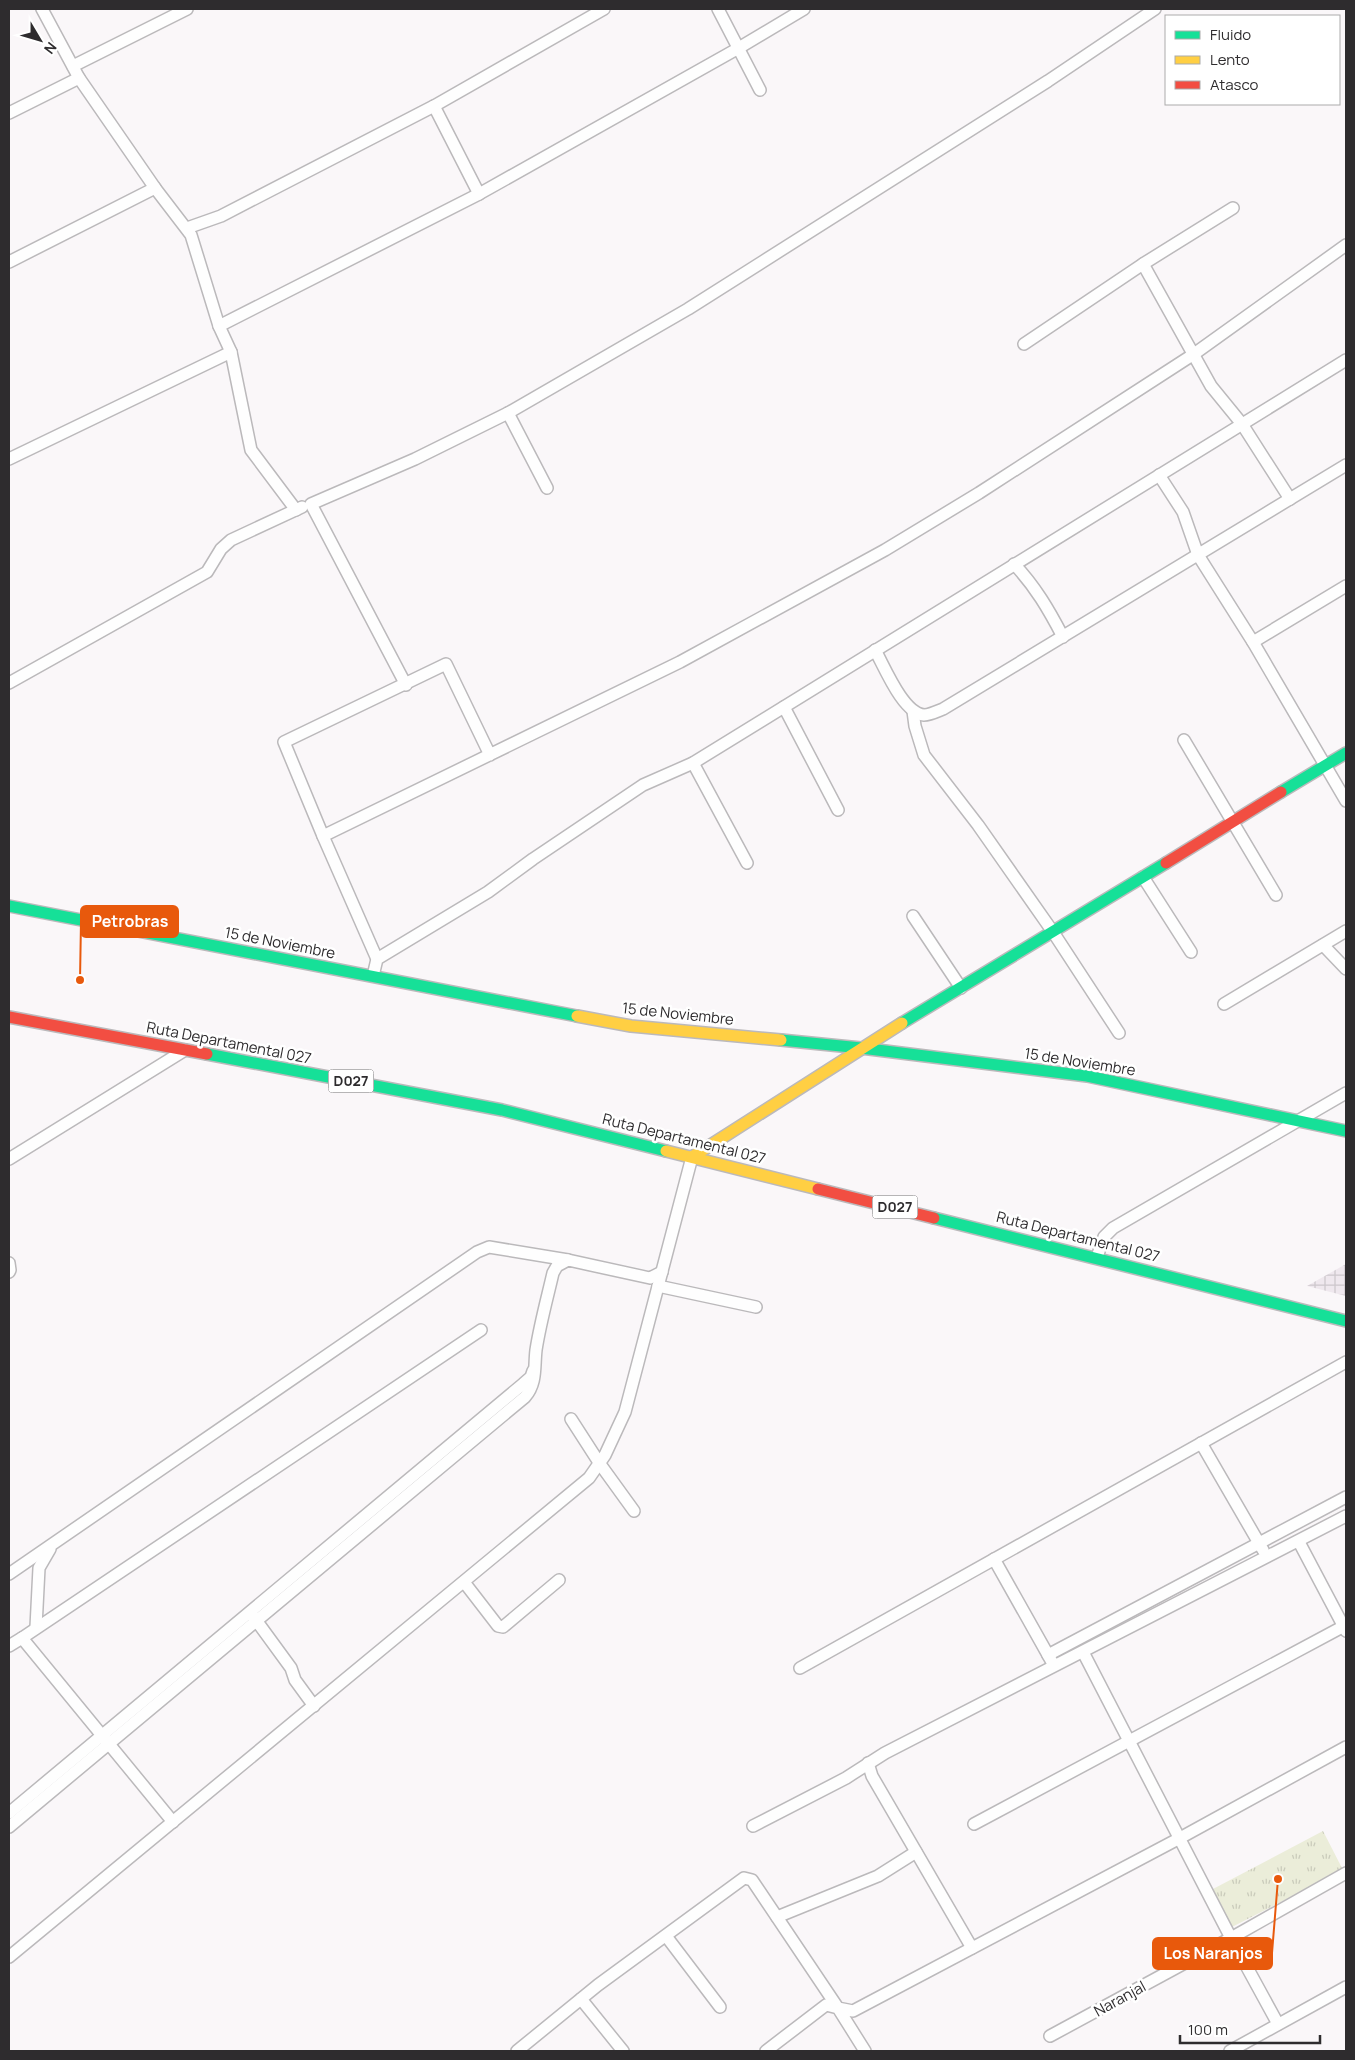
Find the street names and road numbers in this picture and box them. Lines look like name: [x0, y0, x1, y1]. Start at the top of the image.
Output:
street label: 15 de Noviembre: [223, 921, 337, 964]
street label: 15 de Noviembre: [621, 997, 735, 1030]
street label: Ruta Departamental 027: [145, 1016, 313, 1069]
street label: 15 de Noviembre: [1023, 1042, 1137, 1081]
road number: D027: [328, 1070, 374, 1092]
street label: Ruta Departamental 027: [600, 1108, 768, 1169]
road number: D027: [872, 1196, 918, 1218]
street label: Ruta Departamental 027: [994, 1206, 1162, 1267]
street label: Naranjal: [1090, 1976, 1150, 2021]

